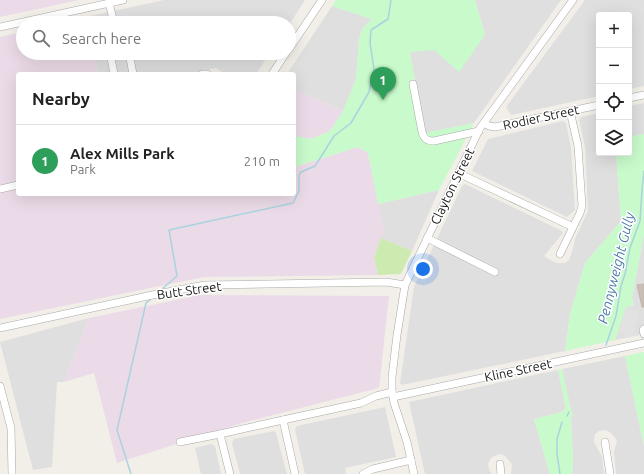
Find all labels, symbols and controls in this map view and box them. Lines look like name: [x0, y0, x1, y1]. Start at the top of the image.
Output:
map controls: [596, 12, 632, 156]
button: +: [596, 12, 632, 48]
search box: [16, 16, 296, 60]
icon: search: [30, 27, 52, 49]
text: Search here: [62, 30, 141, 47]
button: −: [596, 48, 632, 84]
pin: 1: [370, 67, 396, 100]
button: locate: [596, 84, 632, 120]
text: Nearby: [32, 89, 90, 108]
street label: Rodier Street: [501, 102, 581, 132]
button: layers: [596, 120, 632, 156]
text: Alex Mills Park: [70, 145, 175, 162]
street label: Clayton Street: [427, 145, 477, 227]
text: 1: [41, 154, 49, 168]
text: 210 m: [244, 154, 280, 168]
text: Park: [70, 162, 96, 176]
water label: Pennyweight Gully: [594, 210, 638, 325]
your location: [413, 259, 433, 279]
street label: Butt Street: [156, 279, 222, 301]
street label: Kline Street: [483, 356, 553, 384]

